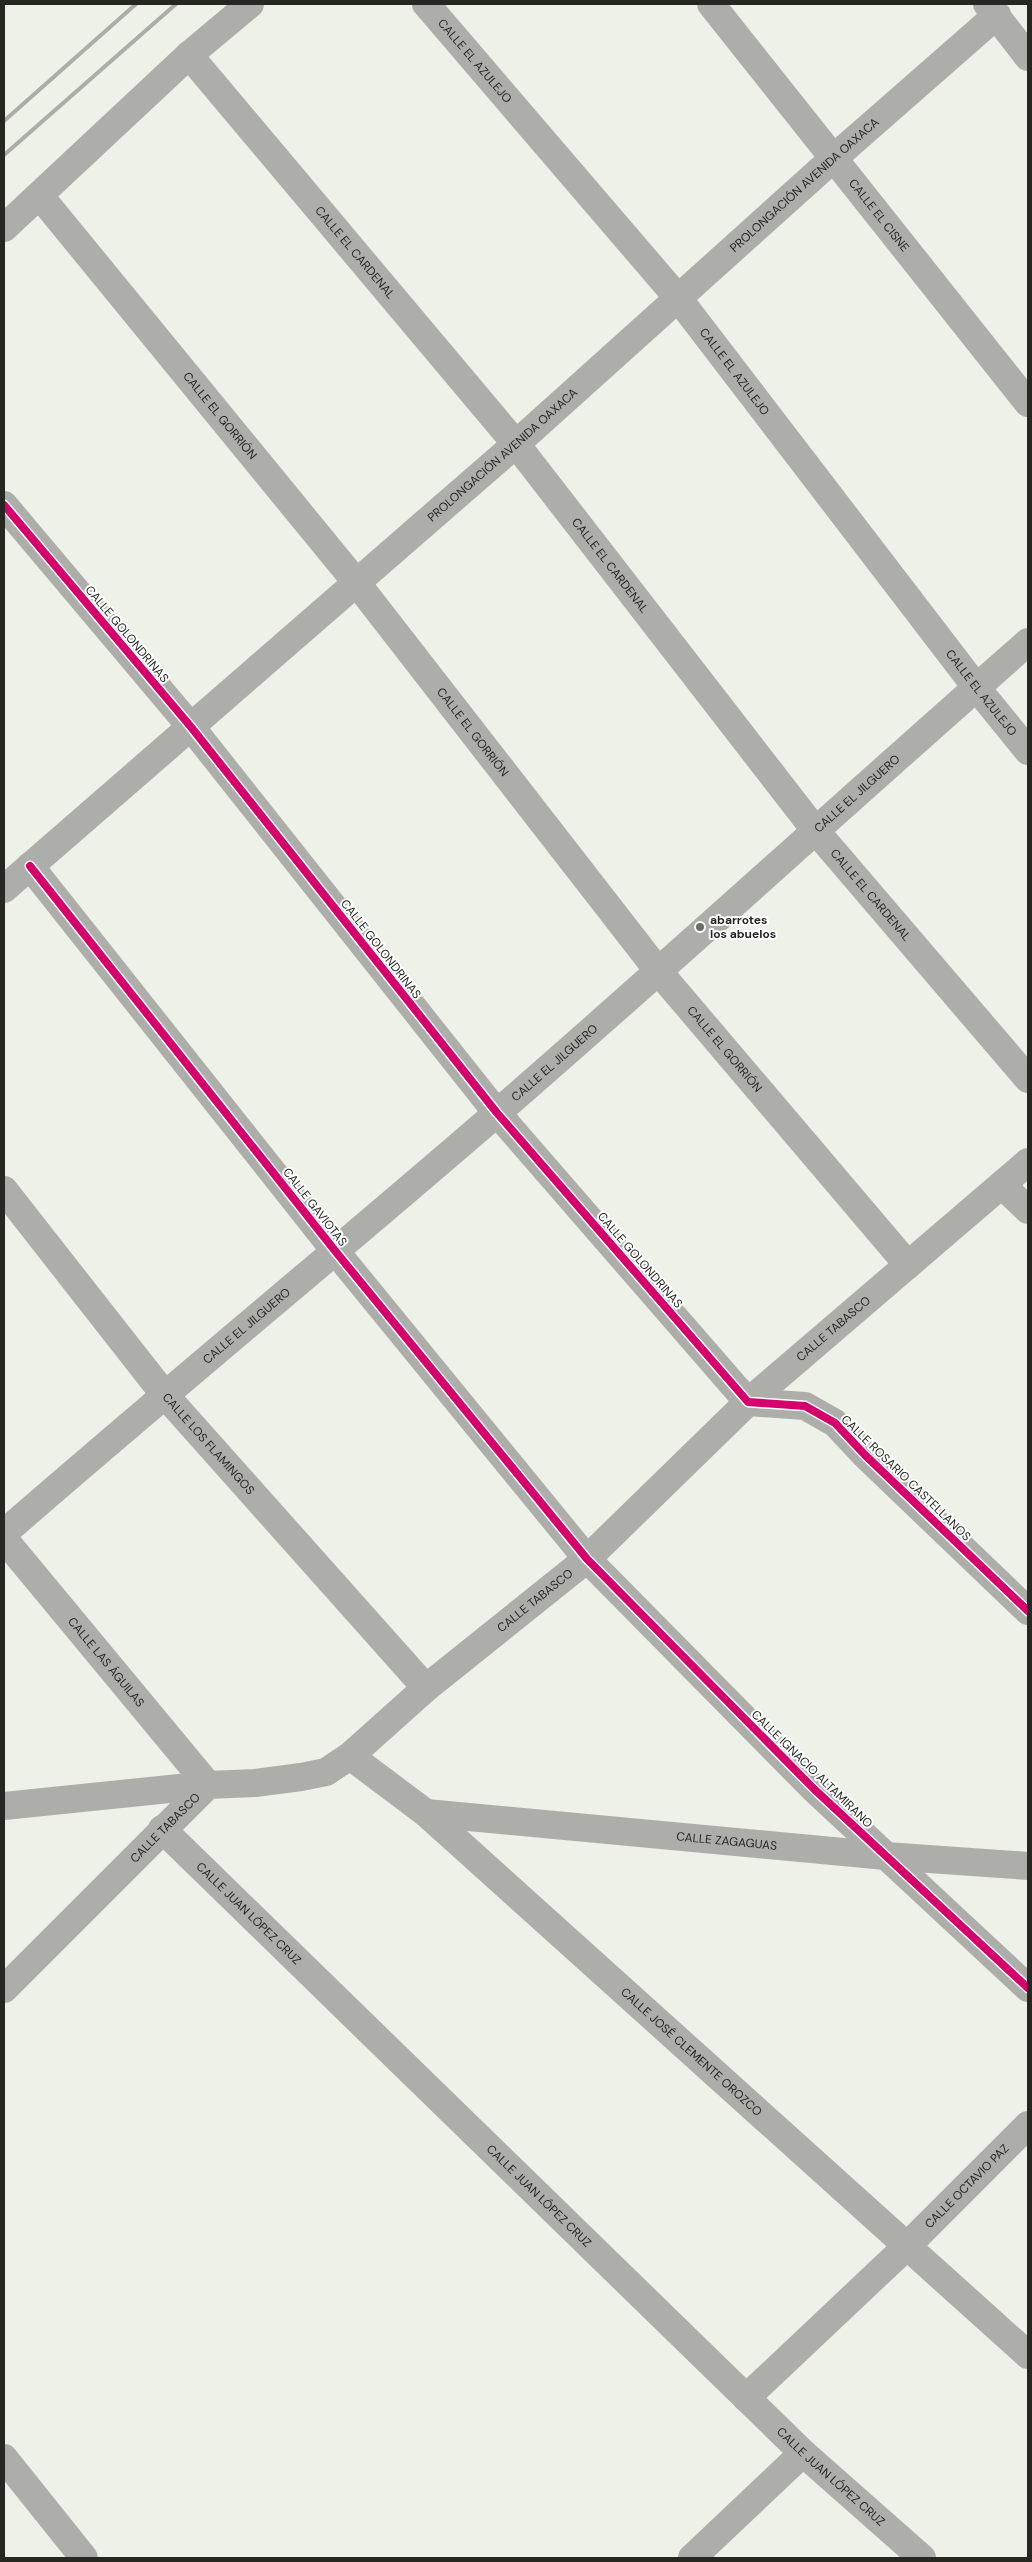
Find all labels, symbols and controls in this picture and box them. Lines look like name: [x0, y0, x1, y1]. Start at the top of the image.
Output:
street label: CALLE EL AZULEJO: [434, 15, 515, 106]
street label: PROLONGACIÓN AVENIDA OAXACA: [726, 114, 882, 256]
street label: CALLE EL CISNE: [845, 176, 913, 255]
street label: CALLE EL CARDENAL: [311, 203, 399, 302]
street label: CALLE EL AZULEJO: [696, 325, 773, 419]
street label: CALLE EL GORRIÓN: [179, 369, 260, 463]
street label: PROLONGACIÓN AVENIDA OAXACA: [424, 385, 581, 525]
street label: CALLE EL CARDENAL: [568, 515, 652, 617]
street label: CALLE GOLONDRINAS: [82, 582, 172, 686]
street label: CALLE EL AZULEJO: [942, 646, 1021, 739]
street label: CALLE EL GORRIÓN: [433, 684, 512, 780]
street label: CALLE EL JILGUERO: [811, 751, 903, 836]
street label: CALLE EL CARDENAL: [827, 846, 915, 944]
street label: CALLE GOLONDRINAS: [337, 896, 425, 1002]
place label: abarrotes los abuelos: [710, 912, 776, 942]
marker: abarrotes los abuelos: [694, 921, 706, 933]
street label: CALLE EL GORRIÓN: [683, 1003, 766, 1096]
street label: CALLE EL JILGUERO: [508, 1021, 601, 1105]
street label: CALLE GAVIOTAS: [279, 1165, 351, 1250]
street label: CALLE GOLONDRINAS: [594, 1209, 686, 1311]
street label: CALLE EL JILGUERO: [199, 1284, 294, 1367]
street label: CALLE TABASCO: [793, 1292, 874, 1365]
street label: CALLE LOS FLAMINGOS: [159, 1389, 258, 1498]
street label: CALLE ROSARIO CASTELLANOS: [838, 1412, 974, 1544]
street label: CALLE TABASCO: [494, 1565, 576, 1636]
street label: CALLE LAS ÁGUILAS: [64, 1614, 148, 1710]
street label: CALLE IGNACIO ALTAMIRANO: [748, 1707, 876, 1831]
street label: CALLE TABASCO: [127, 1789, 204, 1866]
street label: CALLE ZAGAGUAS: [676, 1828, 778, 1854]
street label: CALLE JUAN LÓPEZ CRUZ: [193, 1859, 305, 1968]
street label: CALLE JOSÉ CLEMENTE OROZCO: [617, 1984, 765, 2120]
street label: CALLE JUAN LÓPEZ CRUZ: [483, 2141, 595, 2251]
street label: CALLE OCTAVIO PAZ: [921, 2141, 1012, 2232]
street label: CALLE JUAN LÓPEZ CRUZ: [773, 2424, 888, 2530]

